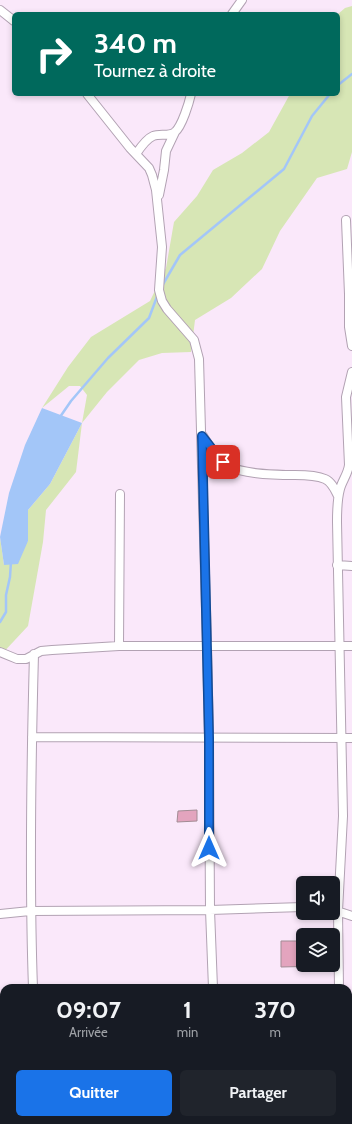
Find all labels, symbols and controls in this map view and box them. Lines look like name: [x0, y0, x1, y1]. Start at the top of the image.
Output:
text: 340 m: [94, 26, 177, 60]
icon: right: [28, 28, 80, 80]
text: Tournez à droite: [94, 60, 216, 82]
pin: [206, 445, 240, 479]
icon: arrive: [212, 451, 234, 473]
position arrow: [188, 827, 230, 869]
map controls: [296, 876, 340, 972]
button: sound: [296, 876, 340, 920]
button: layers: [296, 928, 340, 972]
text: 09:07: [56, 995, 121, 1024]
text: 1: [183, 995, 192, 1024]
text: 370: [254, 995, 296, 1024]
text: Arrivée: [69, 1024, 108, 1040]
text: min: [177, 1024, 198, 1040]
text: m: [269, 1024, 281, 1040]
button: Quitter: [16, 1070, 172, 1116]
button: Partager: [180, 1070, 336, 1116]

